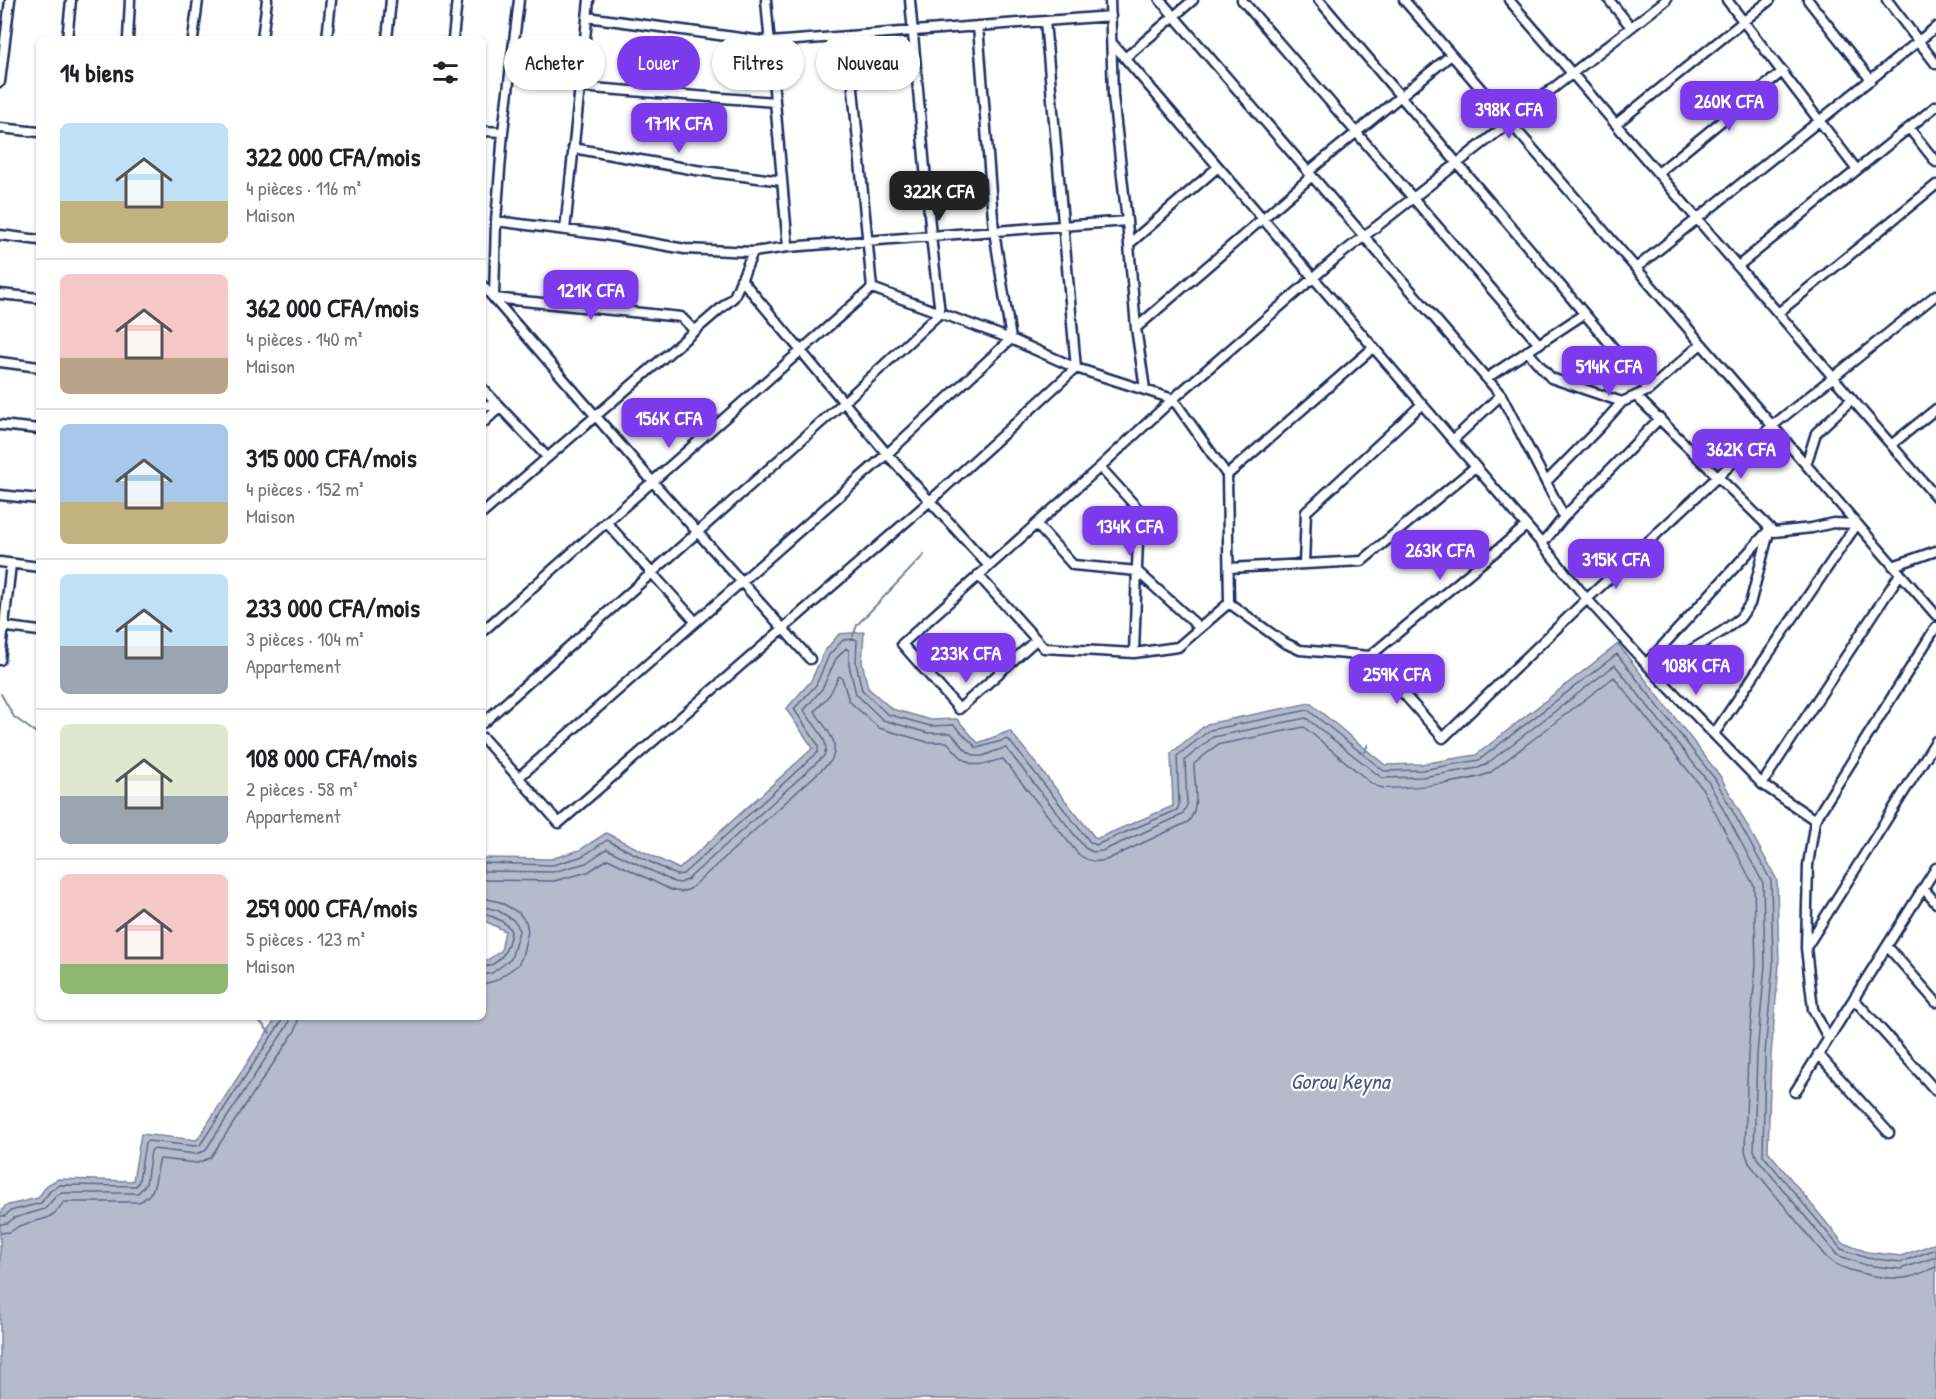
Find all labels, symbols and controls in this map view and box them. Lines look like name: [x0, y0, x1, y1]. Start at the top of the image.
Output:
chip: Acheter: [504, 36, 605, 90]
chip: Louer: [617, 36, 700, 90]
chip: Filtres: [712, 36, 804, 90]
chip: Nouveau: [816, 36, 920, 90]
text: 14 biens: [60, 55, 134, 90]
icon: filters: [429, 56, 462, 89]
pin: 260K CFA: [1667, 81, 1791, 132]
text: 260K CFA: [1694, 87, 1764, 114]
pin: 398K CFA: [1447, 89, 1571, 140]
text: 398K CFA: [1475, 95, 1543, 122]
pin: 171K CFA: [617, 103, 741, 154]
text: 171K CFA: [645, 109, 713, 136]
text: 322 000 CFA/mois: [246, 139, 421, 174]
icon: home: [108, 147, 180, 219]
pin: 322K CFA: [877, 171, 1001, 222]
text: 4 pièces · 116 m²: [246, 174, 361, 201]
text: 322K CFA: [904, 177, 974, 204]
text: Maison: [246, 201, 295, 228]
pin: 121K CFA: [529, 270, 653, 321]
text: 121K CFA: [557, 276, 625, 303]
text: 362 000 CFA/mois: [246, 290, 419, 325]
icon: home: [108, 298, 180, 370]
text: 4 pièces · 140 m²: [246, 325, 362, 352]
pin: 514K CFA: [1547, 346, 1671, 397]
text: Maison: [246, 352, 295, 379]
text: 514K CFA: [1576, 352, 1642, 379]
pin: 156K CFA: [607, 398, 731, 449]
text: 156K CFA: [636, 404, 702, 431]
pin: 362K CFA: [1679, 429, 1803, 480]
text: 362K CFA: [1706, 435, 1776, 462]
text: 315 000 CFA/mois: [246, 440, 417, 475]
icon: home: [108, 448, 180, 520]
text: 4 pièces · 152 m²: [246, 475, 364, 502]
text: Maison: [246, 502, 295, 529]
pin: 134K CFA: [1068, 506, 1192, 557]
text: 134K CFA: [1097, 512, 1164, 539]
pin: 263K CFA: [1378, 530, 1502, 581]
text: 263K CFA: [1405, 536, 1475, 563]
pin: 315K CFA: [1554, 539, 1678, 590]
text: 315K CFA: [1582, 545, 1650, 572]
text: 233 000 CFA/mois: [246, 590, 420, 625]
icon: home: [108, 598, 180, 670]
text: 3 pièces · 104 m²: [246, 625, 364, 652]
pin: 233K CFA: [904, 633, 1028, 684]
text: 233K CFA: [931, 639, 1001, 666]
pin: 108K CFA: [1634, 645, 1758, 696]
text: 108K CFA: [1662, 651, 1730, 678]
text: Appartement: [246, 652, 341, 679]
pin: 259K CFA: [1335, 654, 1459, 705]
text: 259K CFA: [1363, 660, 1431, 687]
text: 108 000 CFA/mois: [246, 740, 417, 775]
icon: home: [108, 748, 180, 820]
text: 2 pièces · 58 m²: [246, 775, 358, 802]
text: Appartement: [246, 802, 341, 829]
text: 259 000 CFA/mois: [246, 890, 417, 925]
icon: home: [108, 898, 180, 970]
text: 5 pièces · 123 m²: [246, 925, 365, 952]
text: Maison: [246, 952, 295, 979]
water label: Gorou Keyna: [1291, 1066, 1392, 1096]

